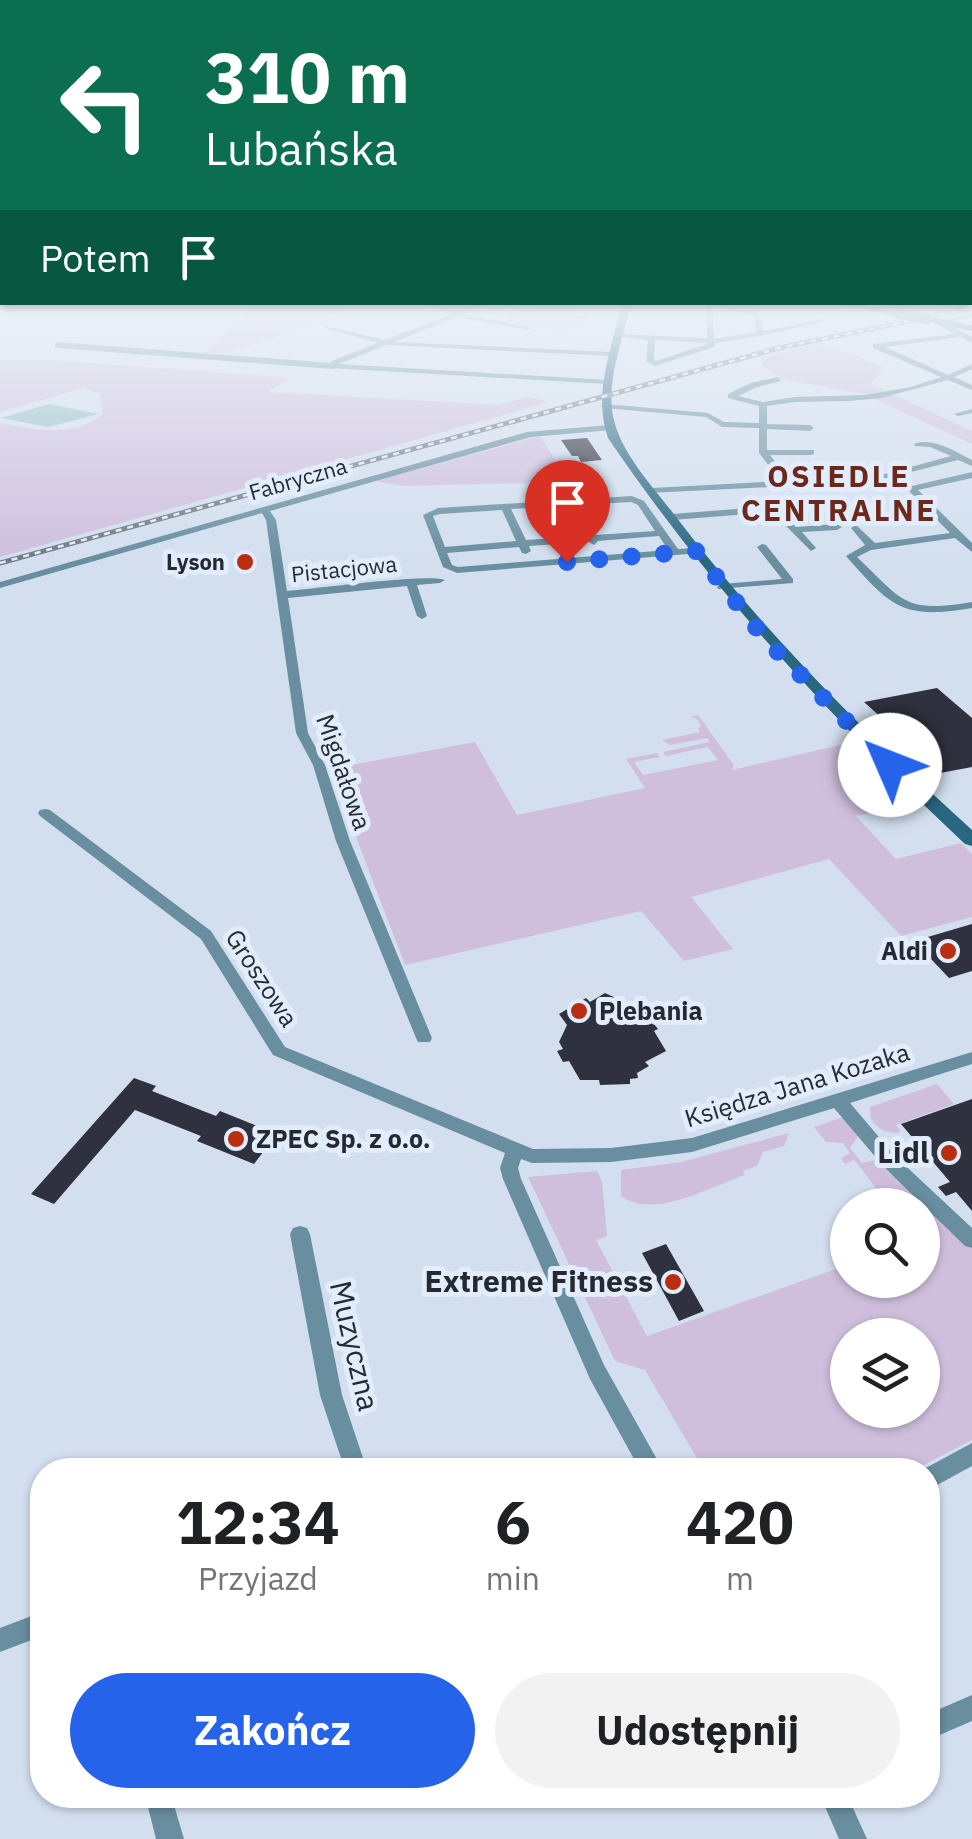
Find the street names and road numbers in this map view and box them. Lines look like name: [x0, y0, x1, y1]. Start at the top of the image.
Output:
street label: Fabryczna: [246, 451, 350, 506]
street label: Pistacjowa: [290, 549, 398, 588]
street label: Migdałowa: [309, 709, 380, 834]
street label: Groszowa: [219, 923, 306, 1033]
street label: Księdza Jana Kozaka: [680, 1035, 913, 1134]
street label: Muzyczna: [322, 1277, 389, 1414]

